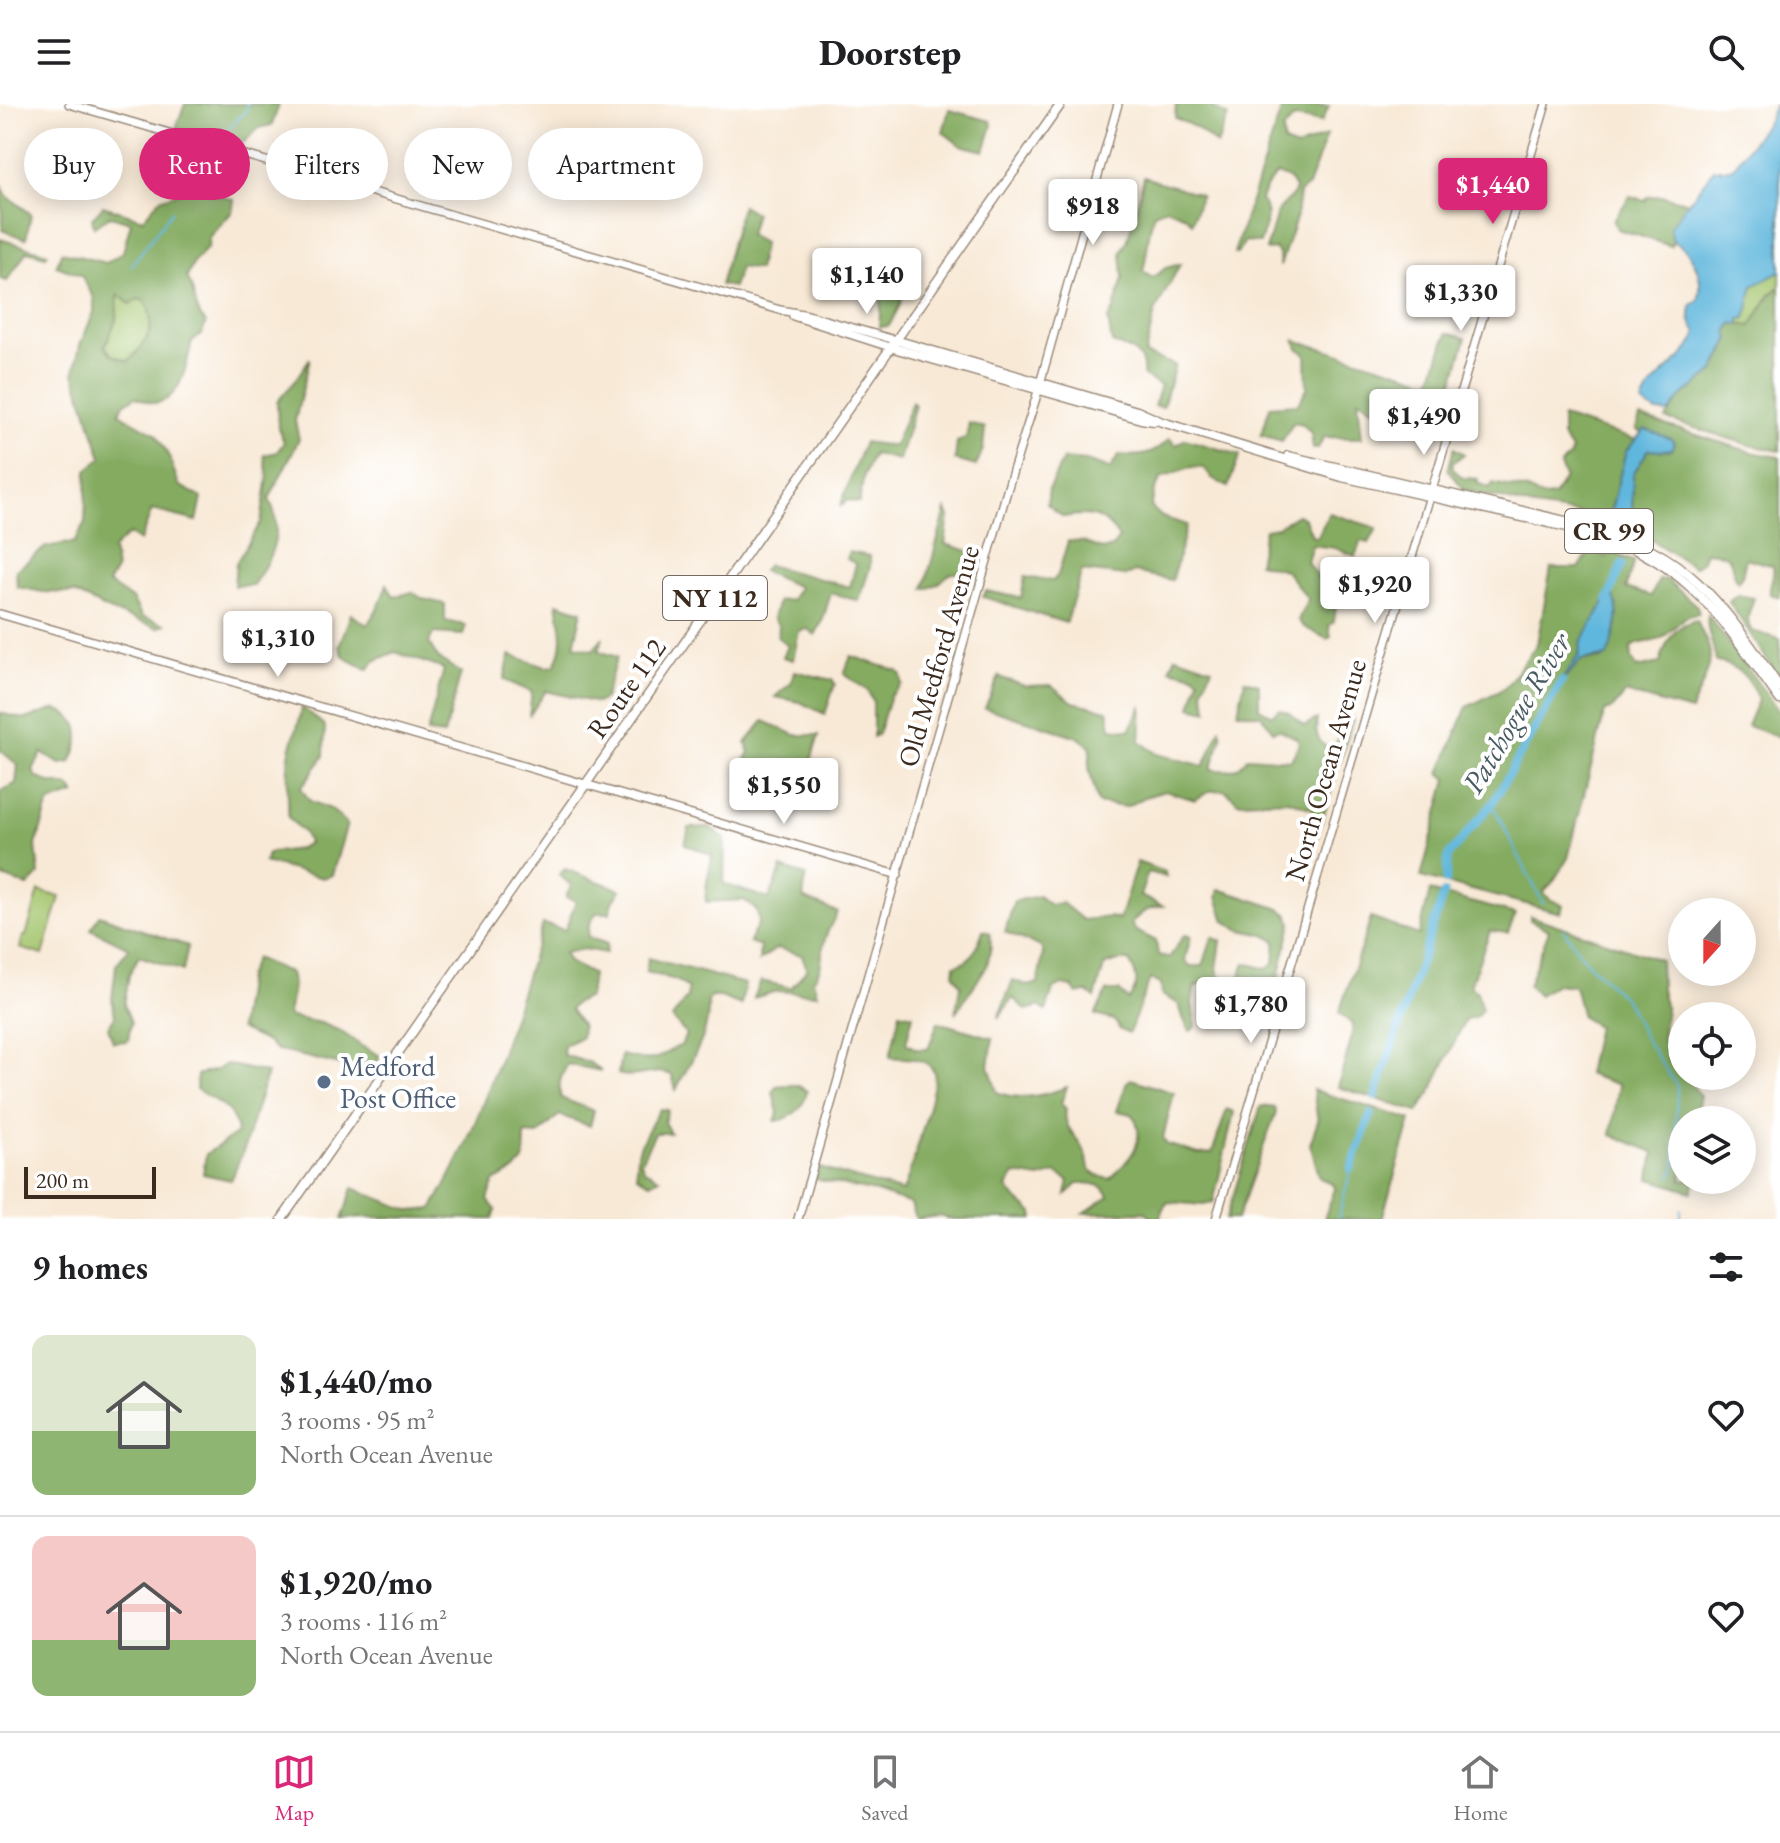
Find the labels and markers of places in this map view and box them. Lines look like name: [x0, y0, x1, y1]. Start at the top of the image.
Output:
pin: $1,440: [1428, 158, 1558, 226]
pin: $918: [1046, 179, 1140, 247]
pin: $1,140: [802, 248, 932, 316]
pin: $1,330: [1396, 265, 1526, 333]
pin: $1,490: [1359, 389, 1489, 457]
pin: $1,920: [1310, 557, 1440, 625]
pin: $1,310: [213, 611, 343, 679]
pin: $1,550: [719, 758, 849, 826]
pin: $1,780: [1186, 977, 1316, 1045]
place label: Medford Post Office: [340, 1048, 456, 1116]
marker: Medford Post Office: [315, 1073, 333, 1091]

